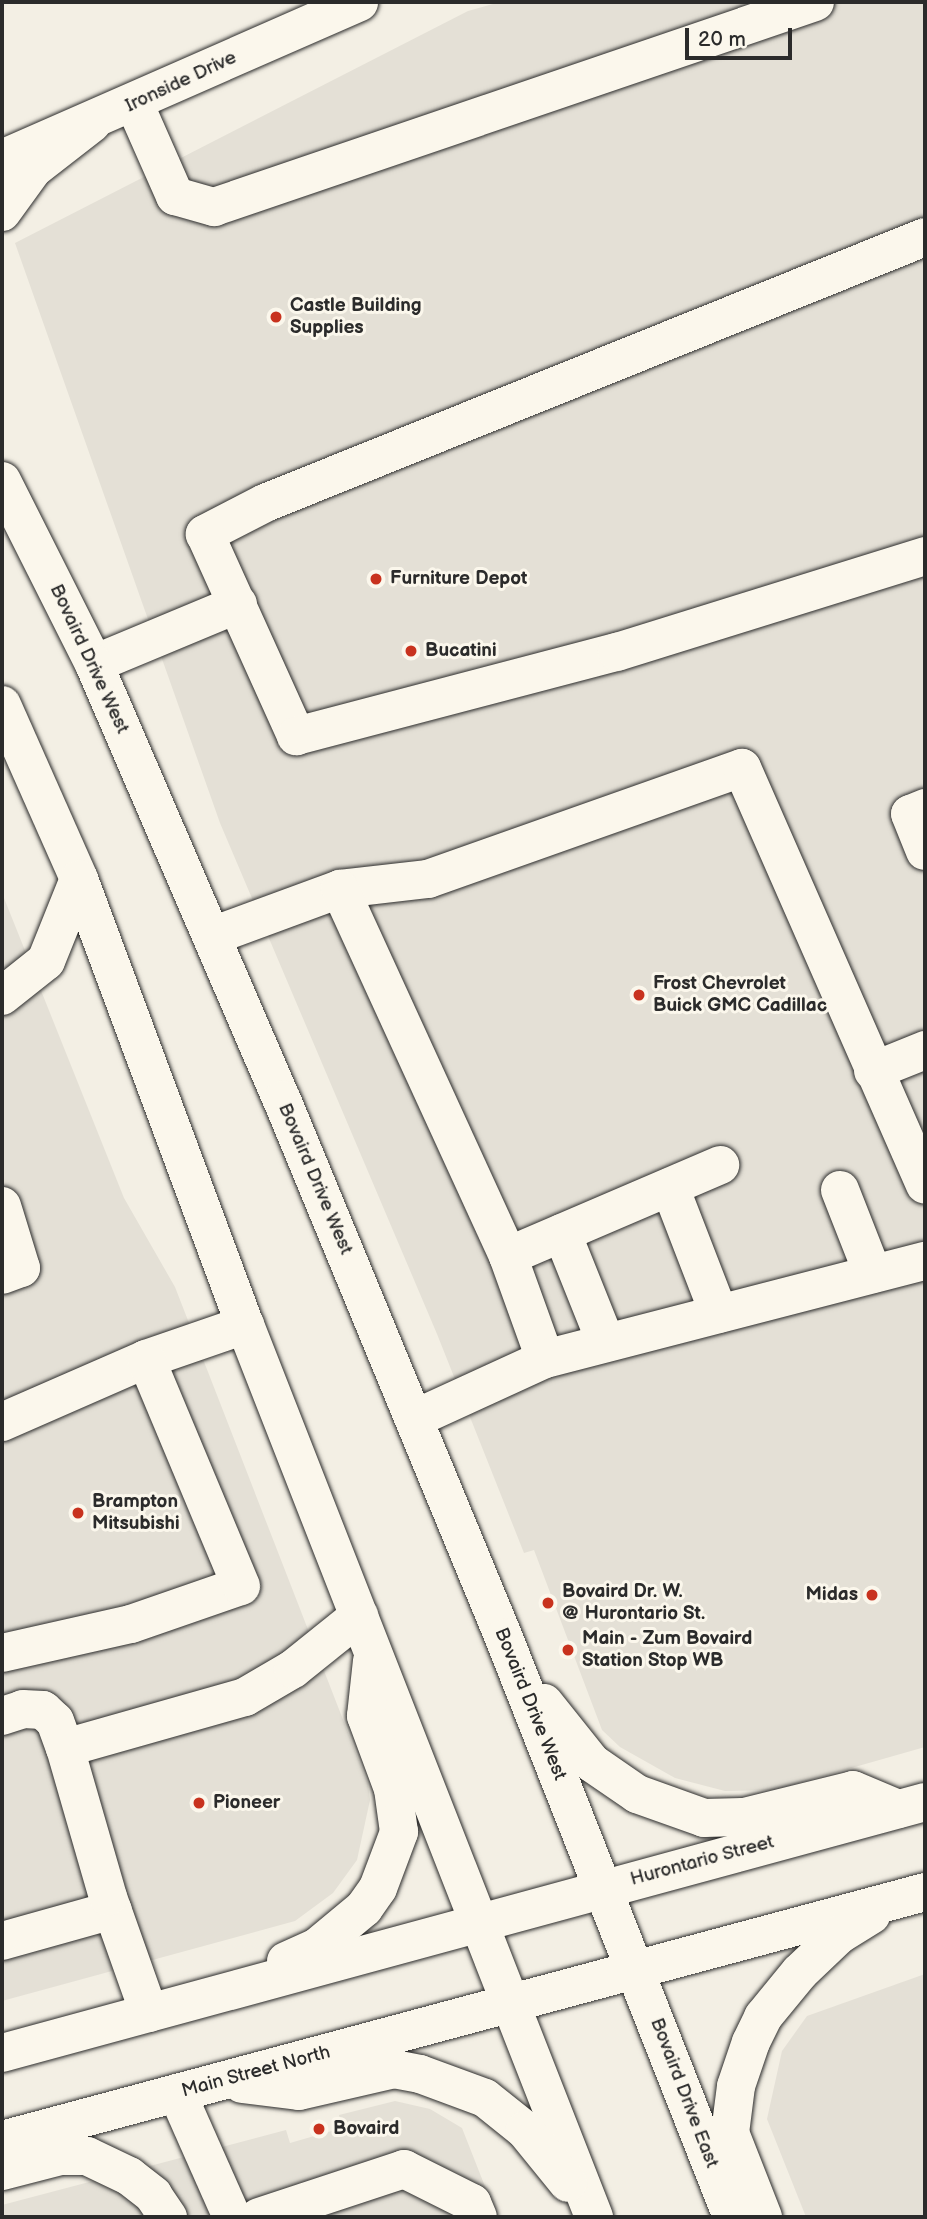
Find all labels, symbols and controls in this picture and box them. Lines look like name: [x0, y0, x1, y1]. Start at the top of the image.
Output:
scale bar: [689, 14, 796, 58]
text: 20 m: [698, 27, 746, 52]
street label: Ironside Drive: [122, 46, 240, 118]
place label: Castle Building Supplies: [290, 295, 422, 339]
marker: Castle Building Supplies: [268, 309, 284, 325]
place label: Furniture Depot: [390, 568, 527, 590]
marker: Furniture Depot: [368, 571, 384, 587]
street label: Bovaird Drive West: [44, 580, 134, 738]
place label: Bucatini: [425, 640, 497, 662]
marker: Bucatini: [403, 643, 419, 659]
place label: Frost Chevrolet Buick GMC Cadillac: [653, 973, 827, 1017]
marker: Frost Chevrolet Buick GMC Cadillac: [631, 987, 647, 1003]
street label: Bovaird Drive West: [273, 1100, 357, 1258]
place label: Brampton Mitsubishi: [92, 1491, 180, 1535]
marker: Brampton Mitsubishi: [70, 1505, 86, 1521]
place label: Bovaird Dr. W. @ Hurontario St.: [562, 1581, 705, 1625]
place label: Midas: [806, 1584, 858, 1606]
marker: Midas: [864, 1587, 880, 1603]
marker: Bovaird Dr. W. @ Hurontario St.: [540, 1595, 556, 1611]
street label: Bovaird Drive West: [489, 1624, 571, 1784]
place label: Main - Zum Bovaird Station Stop WB: [582, 1628, 752, 1672]
marker: Main - Zum Bovaird Station Stop WB: [560, 1642, 576, 1658]
place label: Pioneer: [213, 1792, 280, 1814]
marker: Pioneer: [191, 1795, 207, 1811]
street label: Hurontario Street: [628, 1831, 776, 1891]
street label: Bovaird Drive East: [645, 2015, 723, 2171]
street label: Main Street North: [179, 2041, 333, 2103]
place label: Bovaird: [333, 2118, 399, 2140]
marker: Bovaird: [311, 2121, 327, 2137]

